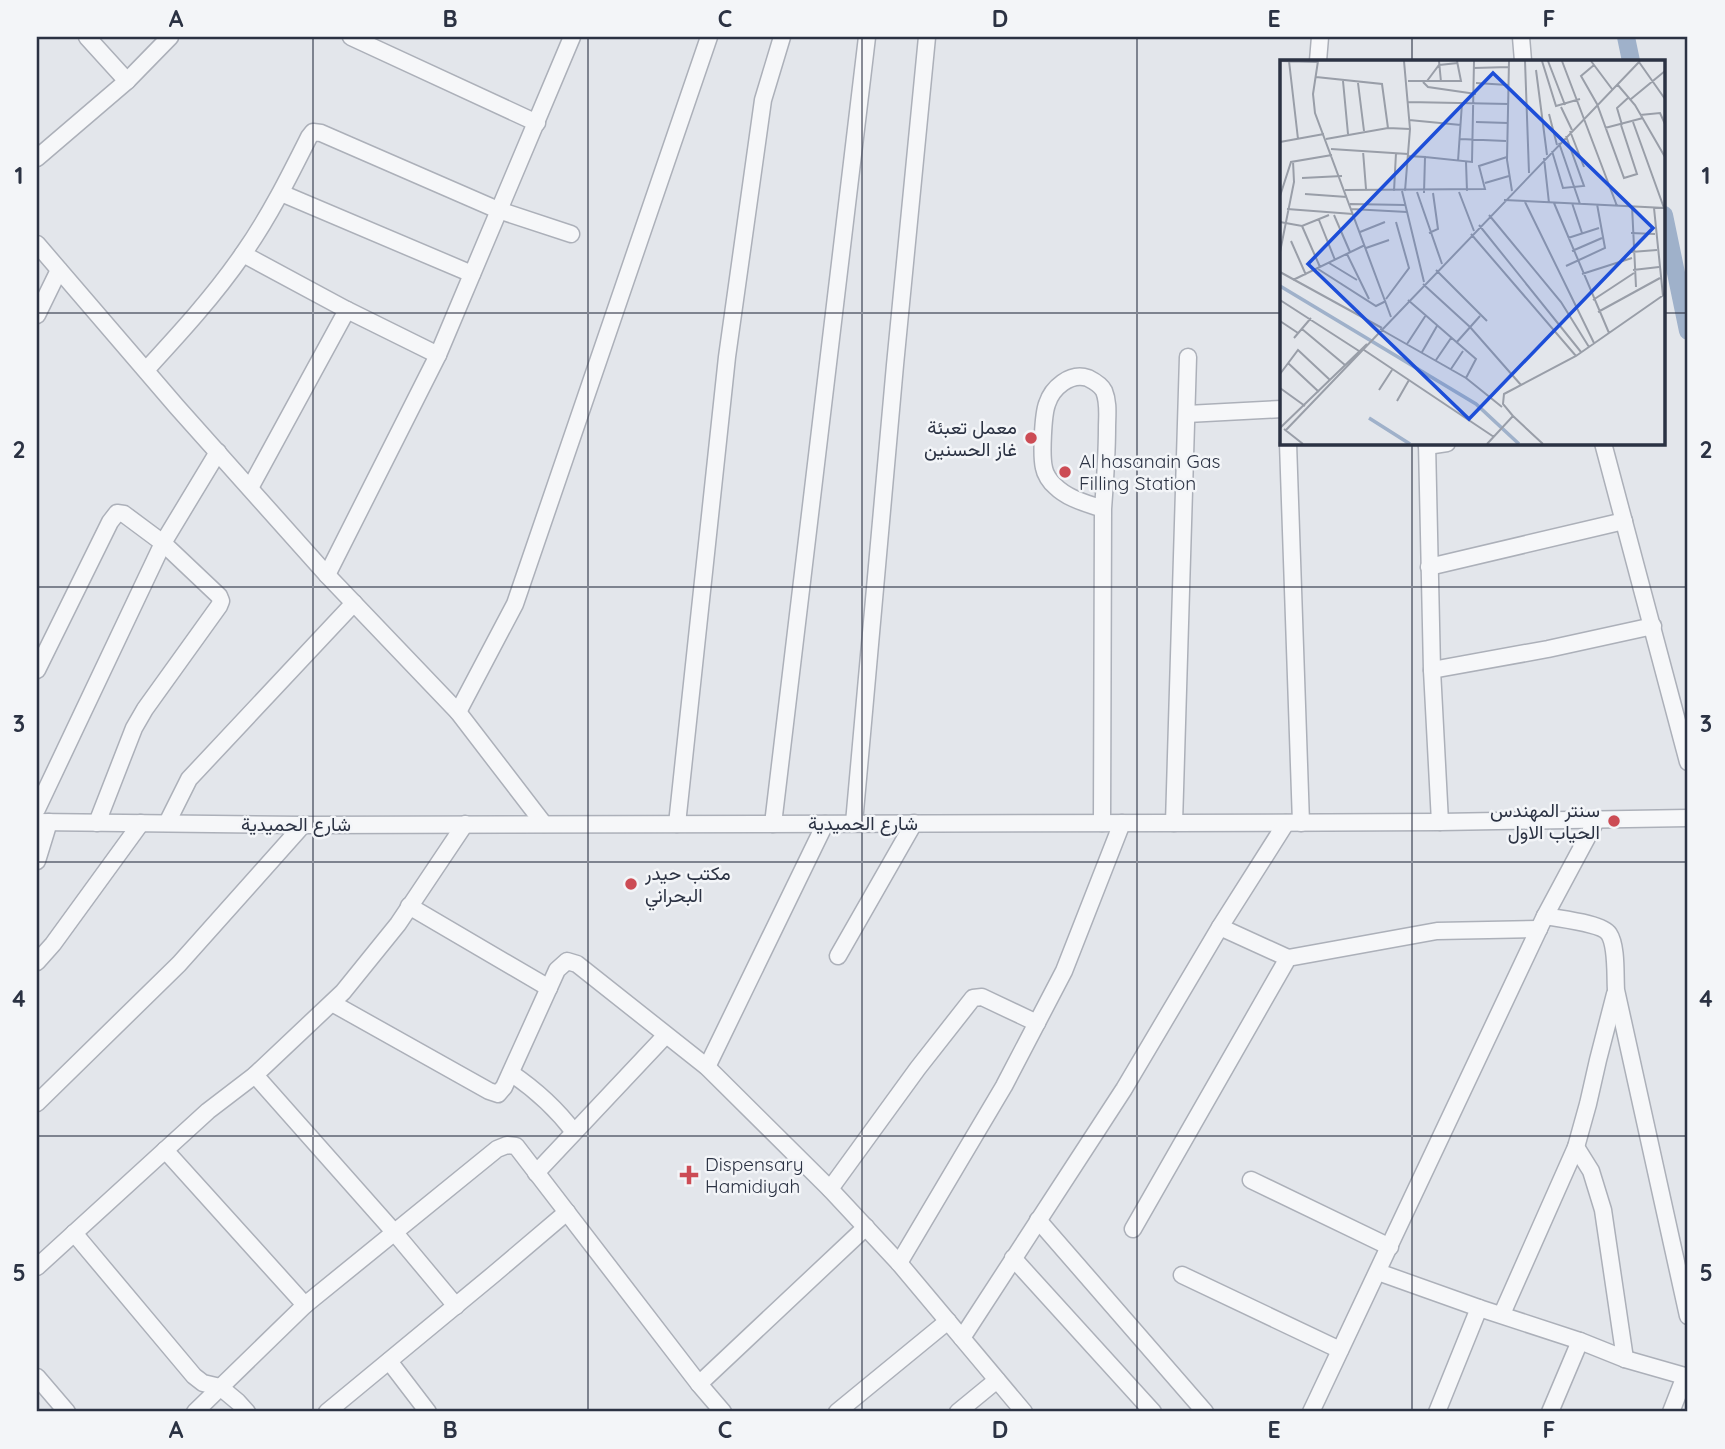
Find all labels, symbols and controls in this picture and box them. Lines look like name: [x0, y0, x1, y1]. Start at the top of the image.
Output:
text: A: [169, 4, 184, 33]
text: B: [442, 4, 458, 33]
text: C: [718, 4, 732, 33]
text: D: [992, 4, 1008, 33]
text: E: [1267, 4, 1281, 33]
text: F: [1543, 4, 1555, 33]
inset map: [1280, 60, 1666, 444]
text: 1: [15, 161, 23, 190]
text: 1: [1702, 161, 1710, 190]
place label: معمل تعبئة غاز الحسنين: [924, 415, 1017, 461]
marker: معمل تعبئة غاز الحسنين: [1023, 430, 1039, 446]
text: 2: [12, 435, 26, 464]
text: 2: [1699, 435, 1713, 464]
place label: Al hasanain Gas Filling Station: [1079, 449, 1220, 495]
marker: Al hasanain Gas Filling Station: [1057, 464, 1073, 480]
text: 3: [13, 709, 25, 738]
text: 3: [1700, 709, 1712, 738]
place label: سنتر المهندس الحياب الاول: [1490, 798, 1600, 844]
street label: شارع الحميدية: [808, 811, 918, 836]
street label: شارع الحميدية: [241, 812, 351, 837]
marker: سنتر المهندس الحياب الاول: [1606, 813, 1622, 829]
place label: مكتب حيدر البحراني: [644, 861, 731, 911]
marker: مكتب حيدر البحراني: [623, 876, 639, 892]
text: 4: [12, 984, 26, 1013]
text: 4: [1699, 984, 1713, 1013]
place label: Dispensary Hamidiyah: [705, 1152, 804, 1198]
marker: Dispensary Hamidiyah: [679, 1165, 699, 1185]
text: 5: [12, 1258, 26, 1287]
text: 5: [1699, 1258, 1713, 1287]
text: A: [169, 1415, 184, 1444]
text: B: [442, 1415, 458, 1444]
text: C: [718, 1415, 732, 1444]
text: D: [992, 1415, 1008, 1444]
text: E: [1267, 1415, 1281, 1444]
text: F: [1543, 1415, 1555, 1444]

